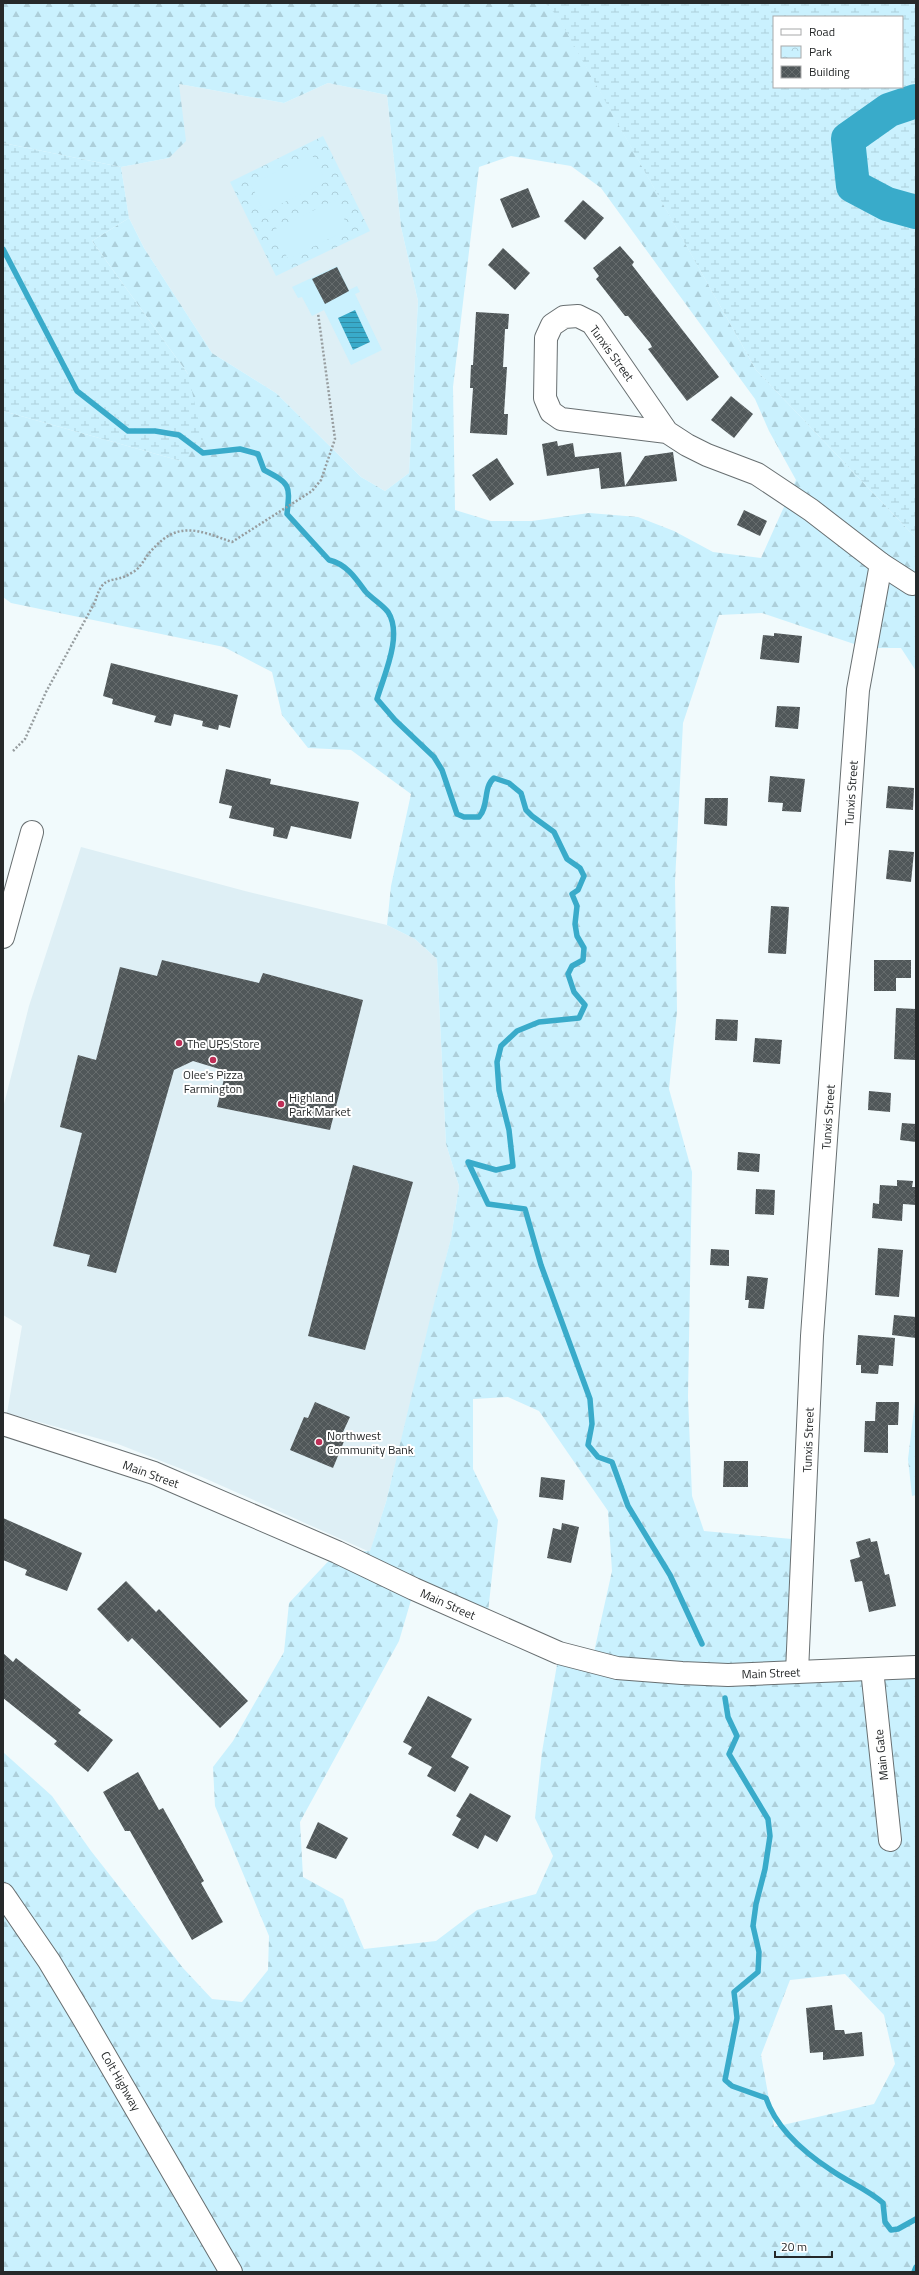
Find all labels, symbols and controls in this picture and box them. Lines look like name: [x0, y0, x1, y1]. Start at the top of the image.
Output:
legend: [773, 16, 903, 88]
text: Road: [809, 22, 835, 41]
text: Park: [809, 42, 832, 61]
text: Building: [809, 62, 850, 81]
street label: Tunxis Street: [585, 321, 639, 386]
street label: Tunxis Street: [839, 759, 863, 826]
place label: The UPS Store: [187, 1034, 259, 1053]
marker: The UPS Store: [174, 1038, 184, 1048]
marker: Olee's Pizza Farmington: [208, 1055, 218, 1065]
place label: Olee's Pizza Farmington: [183, 1065, 243, 1098]
street label: Tunxis Street: [816, 1083, 840, 1150]
place label: Highland Park Market: [289, 1088, 351, 1121]
marker: Highland Park Market: [276, 1099, 286, 1109]
street label: Tunxis Street: [797, 1406, 819, 1473]
place label: Northwest Community Bank: [327, 1426, 414, 1459]
marker: Northwest Community Bank: [314, 1437, 324, 1447]
street label: Main Street: [120, 1455, 183, 1493]
street label: Main Street: [417, 1583, 479, 1625]
street label: Main Street: [741, 1662, 801, 1684]
street label: Main Gate: [869, 1728, 893, 1782]
street label: Colt Highway: [96, 2047, 146, 2115]
scale bar: [775, 2233, 832, 2259]
text: 20 m: [781, 2237, 807, 2256]

